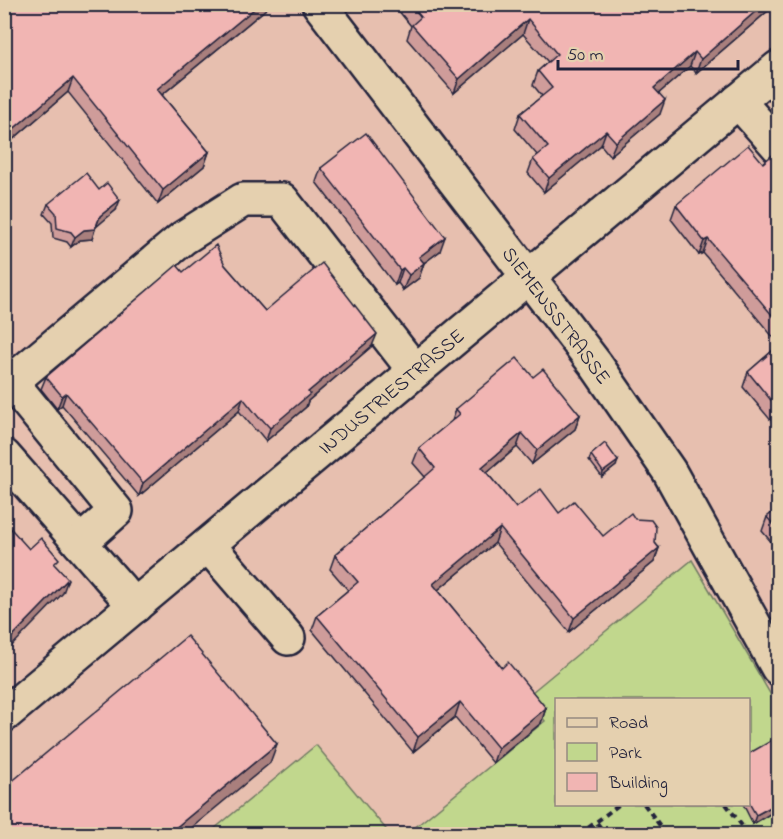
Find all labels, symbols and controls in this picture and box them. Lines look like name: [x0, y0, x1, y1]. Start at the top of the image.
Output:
scale bar: [558, 33, 738, 71]
text: 50 m: [567, 43, 604, 69]
street label: SIEMENSSTRASSE: [494, 242, 616, 391]
street label: INDUSTRIESTRASSE: [313, 323, 472, 463]
legend: [555, 698, 750, 806]
text: Road: [609, 711, 648, 737]
text: Park: [609, 741, 642, 767]
text: Building: [608, 771, 668, 798]

